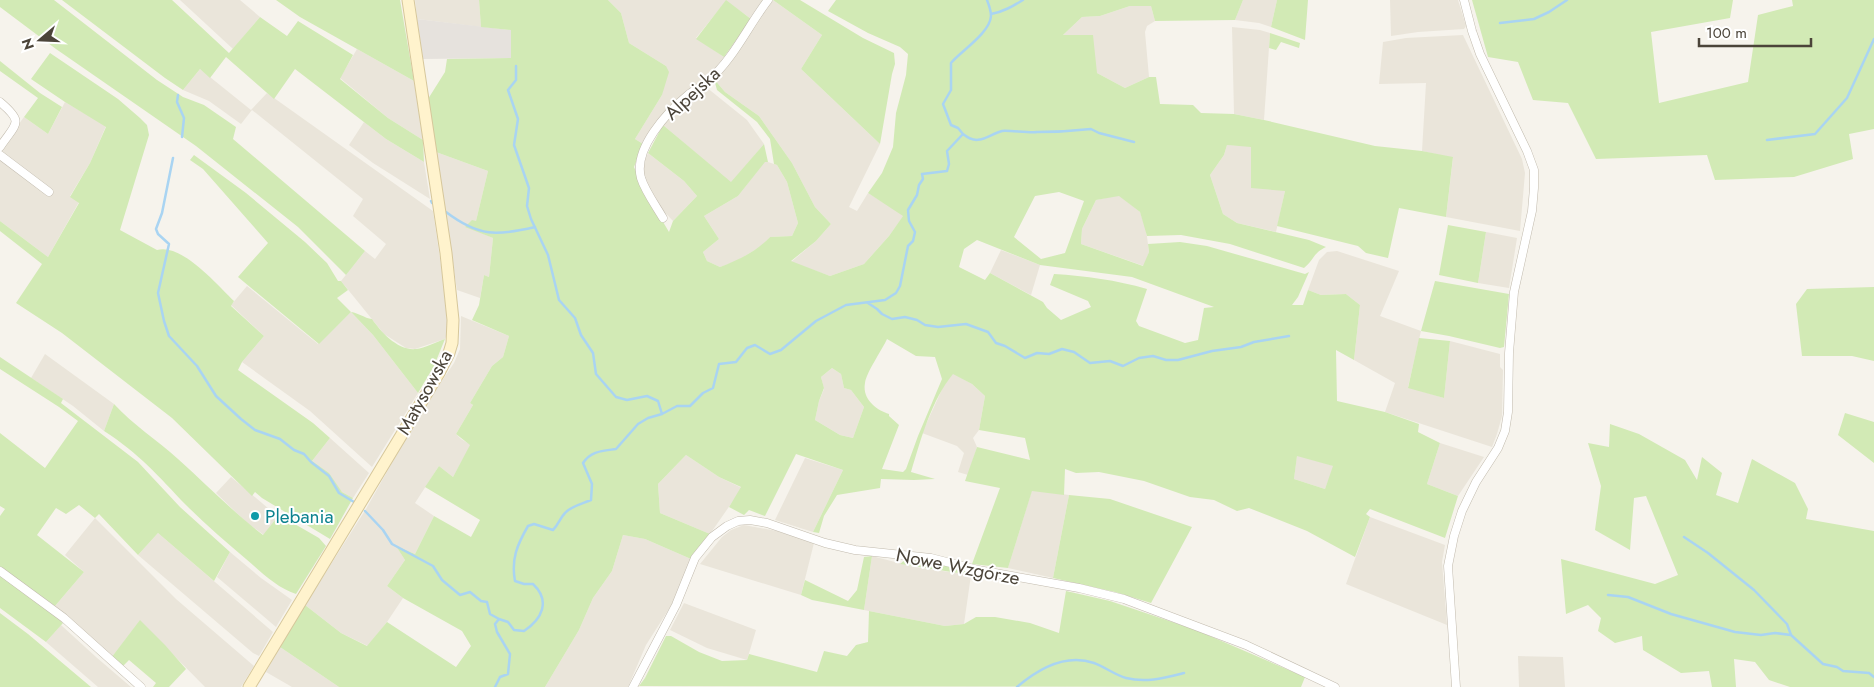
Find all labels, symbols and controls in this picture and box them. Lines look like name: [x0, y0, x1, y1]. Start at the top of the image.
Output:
north arrow: [15, 15, 65, 65]
scale bar: [1699, 15, 1812, 47]
text: 100 m: [1706, 22, 1747, 44]
text: N: [16, 36, 39, 53]
street label: Alpejska: [658, 60, 726, 126]
street label: Matysowska: [390, 345, 459, 440]
place label: Plebania: [265, 503, 334, 530]
marker: Plebania: [249, 510, 261, 522]
street label: Nowe Wzgórze: [894, 541, 1022, 592]

